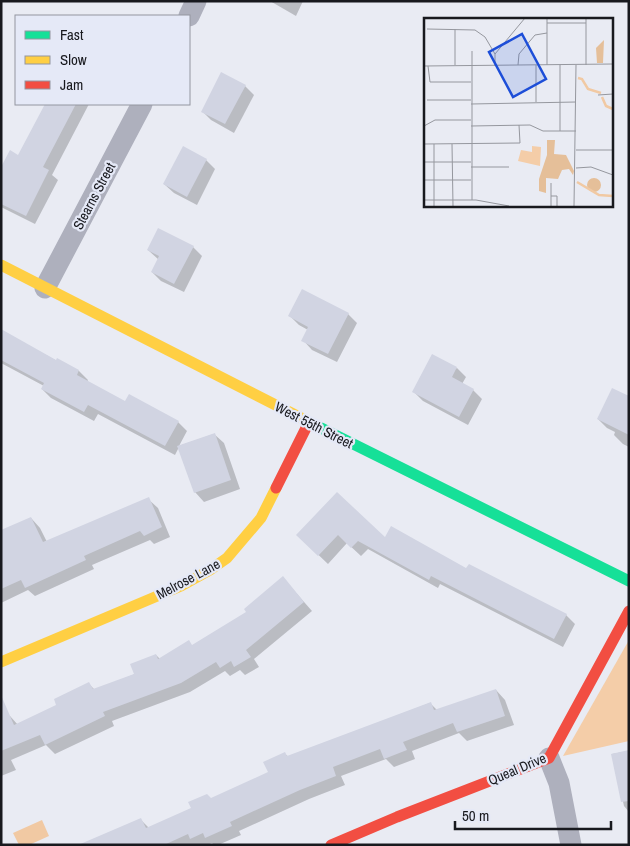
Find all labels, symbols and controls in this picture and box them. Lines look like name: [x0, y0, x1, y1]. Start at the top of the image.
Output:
legend: [15, 15, 190, 105]
inset map: [424, 18, 612, 206]
text: Fast: [60, 24, 84, 45]
text: Slow: [60, 49, 87, 70]
text: Jam: [60, 74, 83, 95]
street label: Stearns Street: [69, 159, 119, 233]
street label: West 55th Street: [272, 398, 356, 452]
street label: Melrose Lane: [153, 555, 223, 603]
street label: Queal Drive: [485, 749, 549, 789]
scale bar: [455, 798, 611, 830]
text: 50 m: [462, 805, 489, 826]

